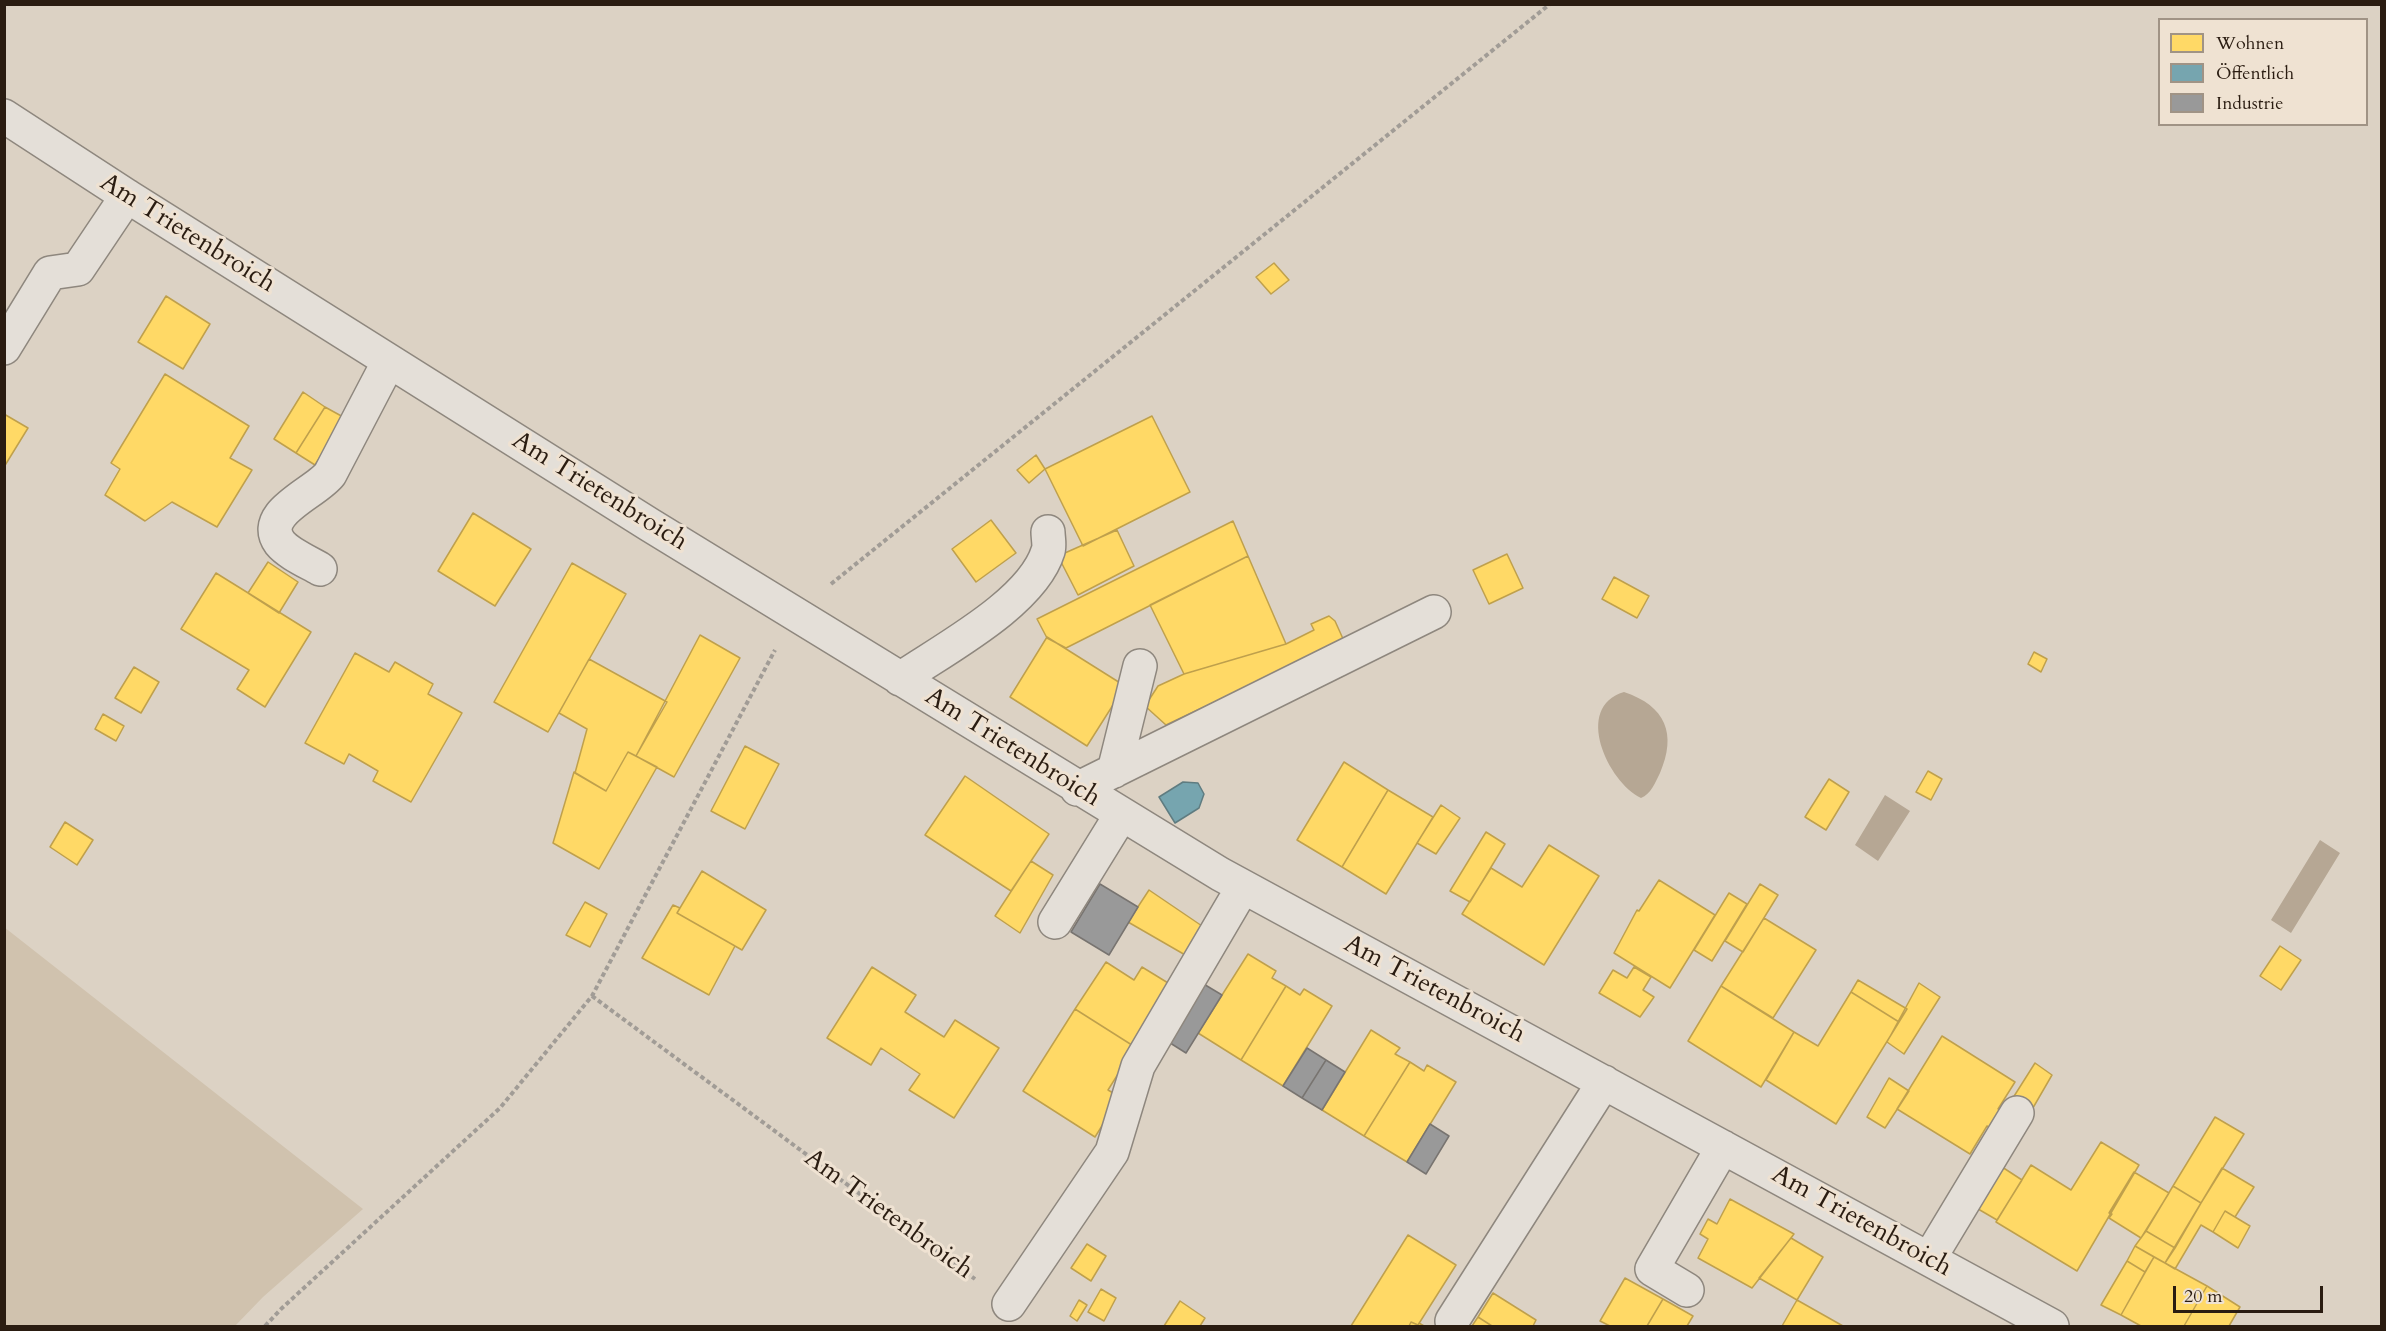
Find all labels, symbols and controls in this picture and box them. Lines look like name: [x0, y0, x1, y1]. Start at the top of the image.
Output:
legend: [2158, 18, 2368, 126]
text: Wohnen: [2216, 31, 2284, 56]
text: Öffentlich: [2216, 61, 2294, 86]
text: Industrie: [2216, 91, 2283, 116]
street label: Am Trietenbroich: [94, 168, 280, 300]
street label: Am Trietenbroich: [506, 426, 692, 558]
street label: Am Trietenbroich: [919, 682, 1105, 814]
street label: Am Trietenbroich: [1338, 929, 1530, 1051]
street label: Am Trietenbroich: [798, 1143, 978, 1287]
street label: Am Trietenbroich: [1766, 1160, 1956, 1284]
scale bar: [2176, 1274, 2326, 1312]
text: 20 m: [2184, 1284, 2223, 1309]

